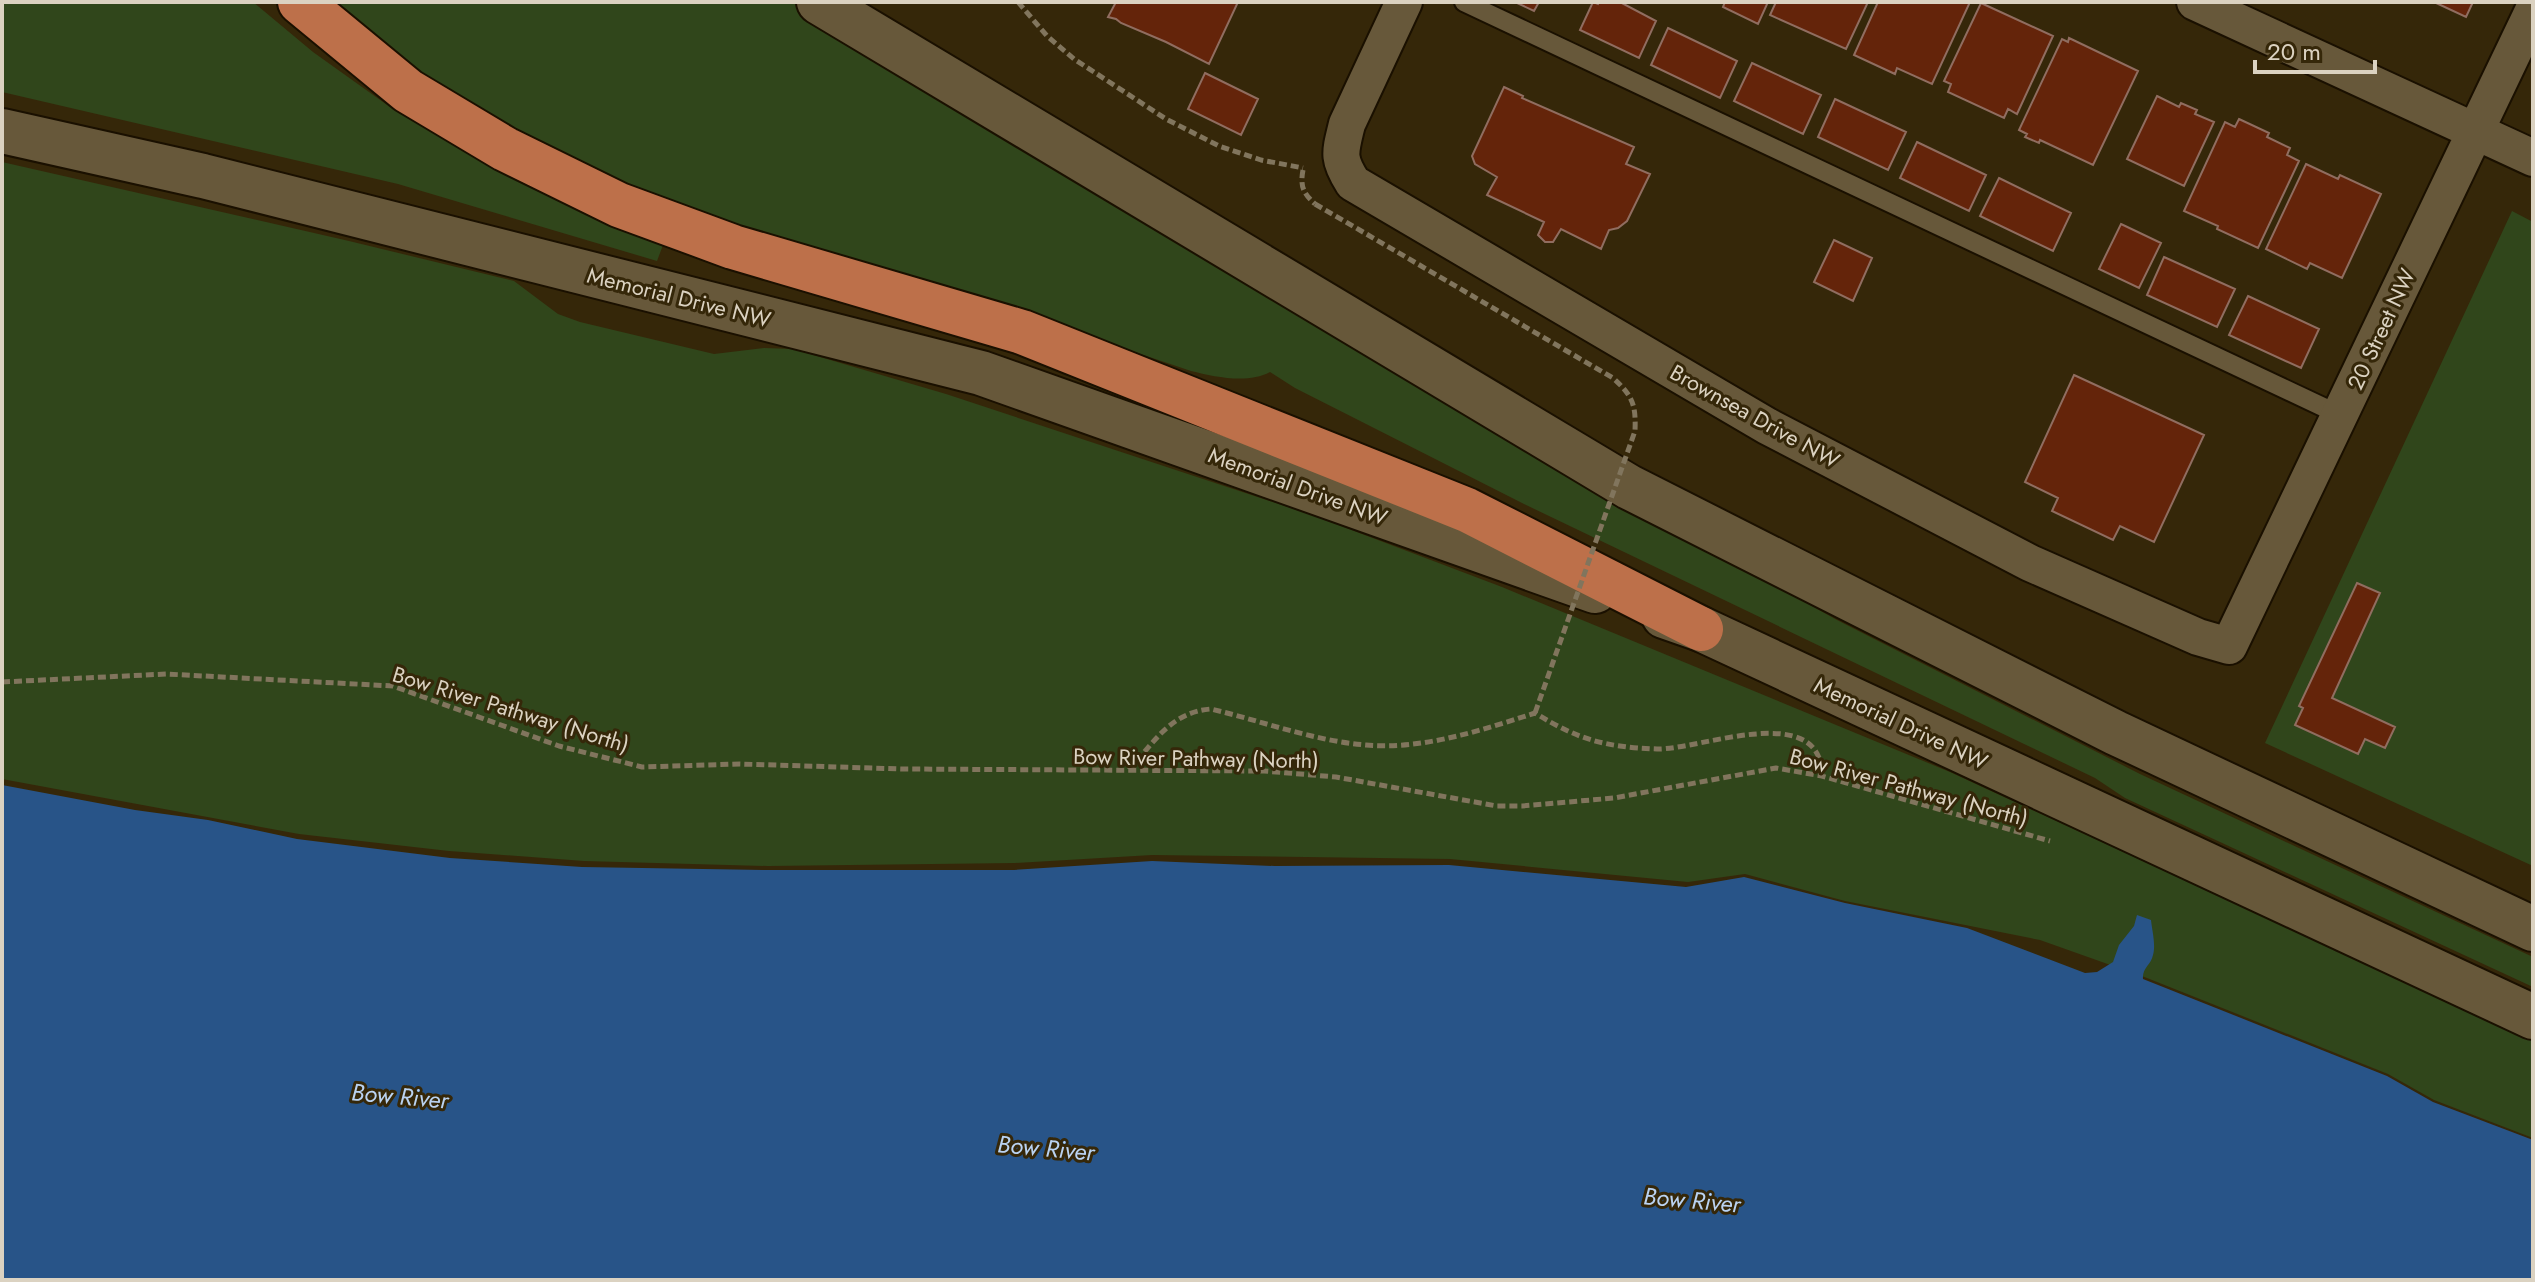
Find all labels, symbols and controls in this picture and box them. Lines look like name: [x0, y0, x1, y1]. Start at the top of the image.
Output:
scale bar: [2255, 24, 2375, 74]
text: 20 m: [2267, 34, 2321, 69]
street label: Memorial Drive NW: [584, 259, 774, 335]
street label: 20 Street NW: [2339, 263, 2423, 395]
street label: Brownsea Drive NW: [1664, 356, 1846, 476]
street label: Memorial Drive NW: [1204, 439, 1392, 533]
street label: Bow River Pathway (North): [389, 658, 633, 760]
street label: Memorial Drive NW: [1809, 669, 1993, 777]
street label: Bow River Pathway (North): [1073, 740, 1319, 776]
street label: Bow River Pathway (North): [1786, 740, 2032, 834]
water label: Bow River: [350, 1074, 452, 1118]
water label: Bow River: [996, 1126, 1098, 1170]
water label: Bow River: [1642, 1178, 1744, 1222]

